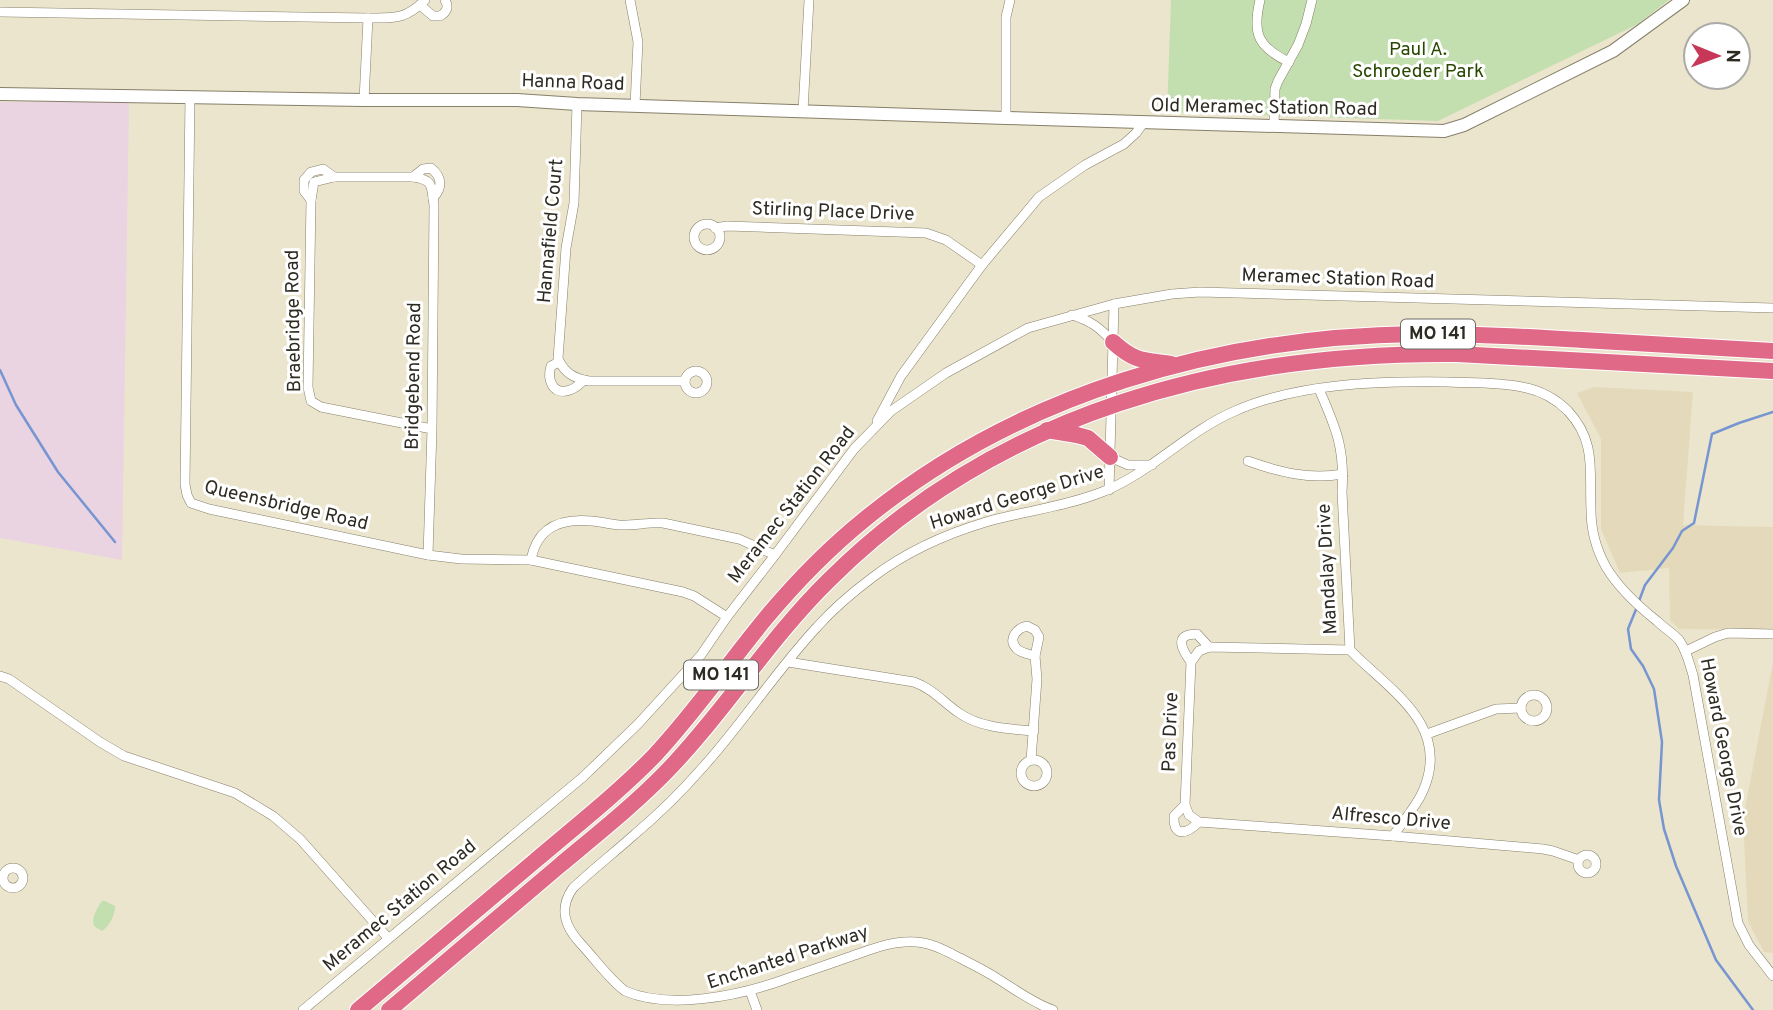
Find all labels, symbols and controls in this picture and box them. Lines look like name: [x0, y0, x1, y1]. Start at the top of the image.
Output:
north arrow: [1682, 21, 1752, 91]
park label: Paul A. Schroeder Park: [1352, 38, 1484, 84]
text: N: [1720, 49, 1744, 63]
street label: Hanna Road: [521, 69, 625, 97]
street label: Old Meramec Station Road: [1150, 94, 1378, 122]
street label: Hannafield Court: [533, 158, 569, 304]
street label: Stirling Place Drive: [751, 197, 915, 227]
street label: Braebridge Road: [281, 249, 307, 393]
street label: Meramec Station Road: [1241, 264, 1435, 294]
street label: Bridgebend Road: [401, 302, 427, 450]
road number: MO 141: [1401, 320, 1475, 348]
street label: Meramec Station Road: [723, 422, 861, 588]
street label: Howard George Drive: [927, 460, 1107, 536]
street label: Queensbridge Road: [202, 475, 370, 537]
street label: Mandalay Drive: [1313, 503, 1343, 635]
street label: Howard George Drive: [1694, 656, 1752, 838]
road number: MO 141: [684, 660, 758, 690]
street label: Pas Drive: [1158, 692, 1184, 772]
street label: Alfresco Drive: [1330, 802, 1452, 836]
street label: Meramec Station Road: [318, 835, 482, 977]
street label: Enchanted Parkway: [704, 921, 872, 995]

